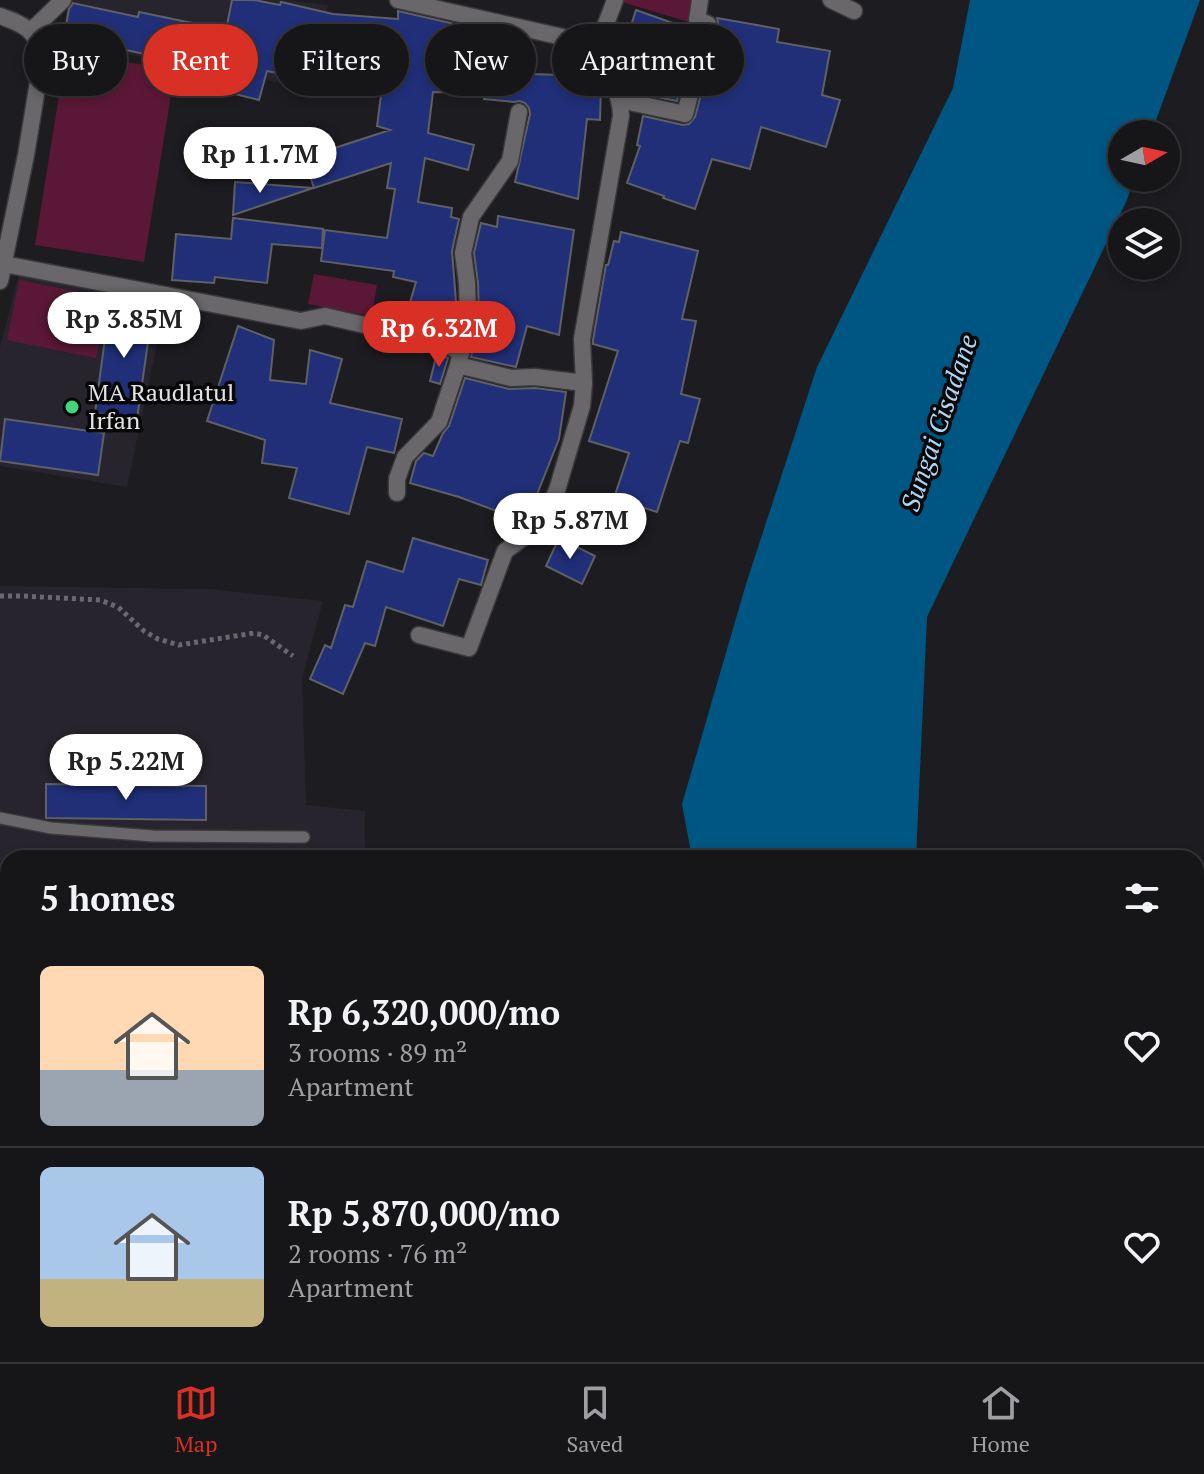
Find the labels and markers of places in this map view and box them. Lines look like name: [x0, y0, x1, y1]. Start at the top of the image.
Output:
pin: Rp 11.7M: [177, 127, 343, 195]
pin: Rp 3.85M: [41, 292, 207, 360]
pin: Rp 6.32M: [356, 301, 522, 369]
place label: MA Raudlatul Irfan: [88, 376, 234, 436]
marker: MA Raudlatul Irfan: [63, 398, 81, 416]
pin: Rp 5.87M: [487, 493, 653, 561]
pin: Rp 5.22M: [43, 734, 209, 802]

